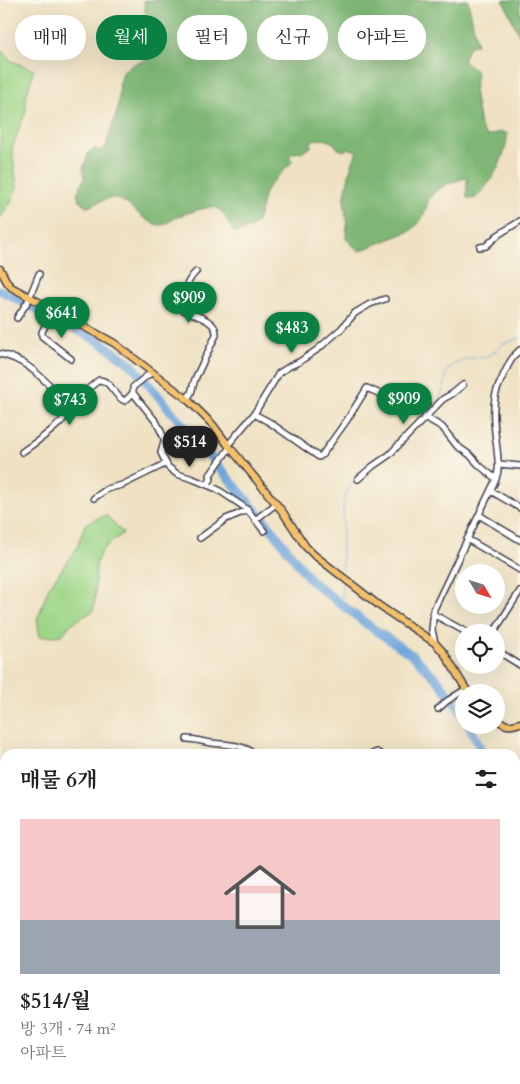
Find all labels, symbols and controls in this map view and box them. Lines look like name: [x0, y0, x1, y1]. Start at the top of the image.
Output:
chip: 매매: [15, 15, 86, 60]
chip: 월세: [96, 15, 167, 60]
chip: 필터: [177, 15, 247, 60]
chip: 신규: [257, 15, 328, 60]
chip: 아파트: [338, 15, 426, 60]
pin: $909: [159, 282, 219, 324]
text: $909: [173, 287, 205, 309]
pin: $641: [32, 296, 92, 339]
text: $641: [46, 302, 78, 324]
pin: $483: [262, 312, 322, 354]
text: $483: [276, 317, 308, 339]
pin: $909: [374, 382, 434, 425]
pin: $743: [40, 384, 100, 426]
text: $909: [388, 388, 420, 410]
text: $743: [54, 389, 86, 411]
pin: $514: [160, 426, 220, 468]
text: $514: [174, 431, 206, 453]
north arrow: [455, 564, 505, 614]
map controls: [455, 564, 505, 734]
button: locate: [455, 624, 505, 674]
button: layers: [455, 684, 505, 734]
icon: filters: [472, 765, 500, 793]
text: 매물 6개: [20, 766, 97, 795]
icon: home: [215, 852, 305, 942]
text: $514/월: [20, 987, 91, 1016]
text: 방 3개 · 74 m²: [20, 1018, 116, 1040]
text: 아파트: [20, 1042, 66, 1064]

